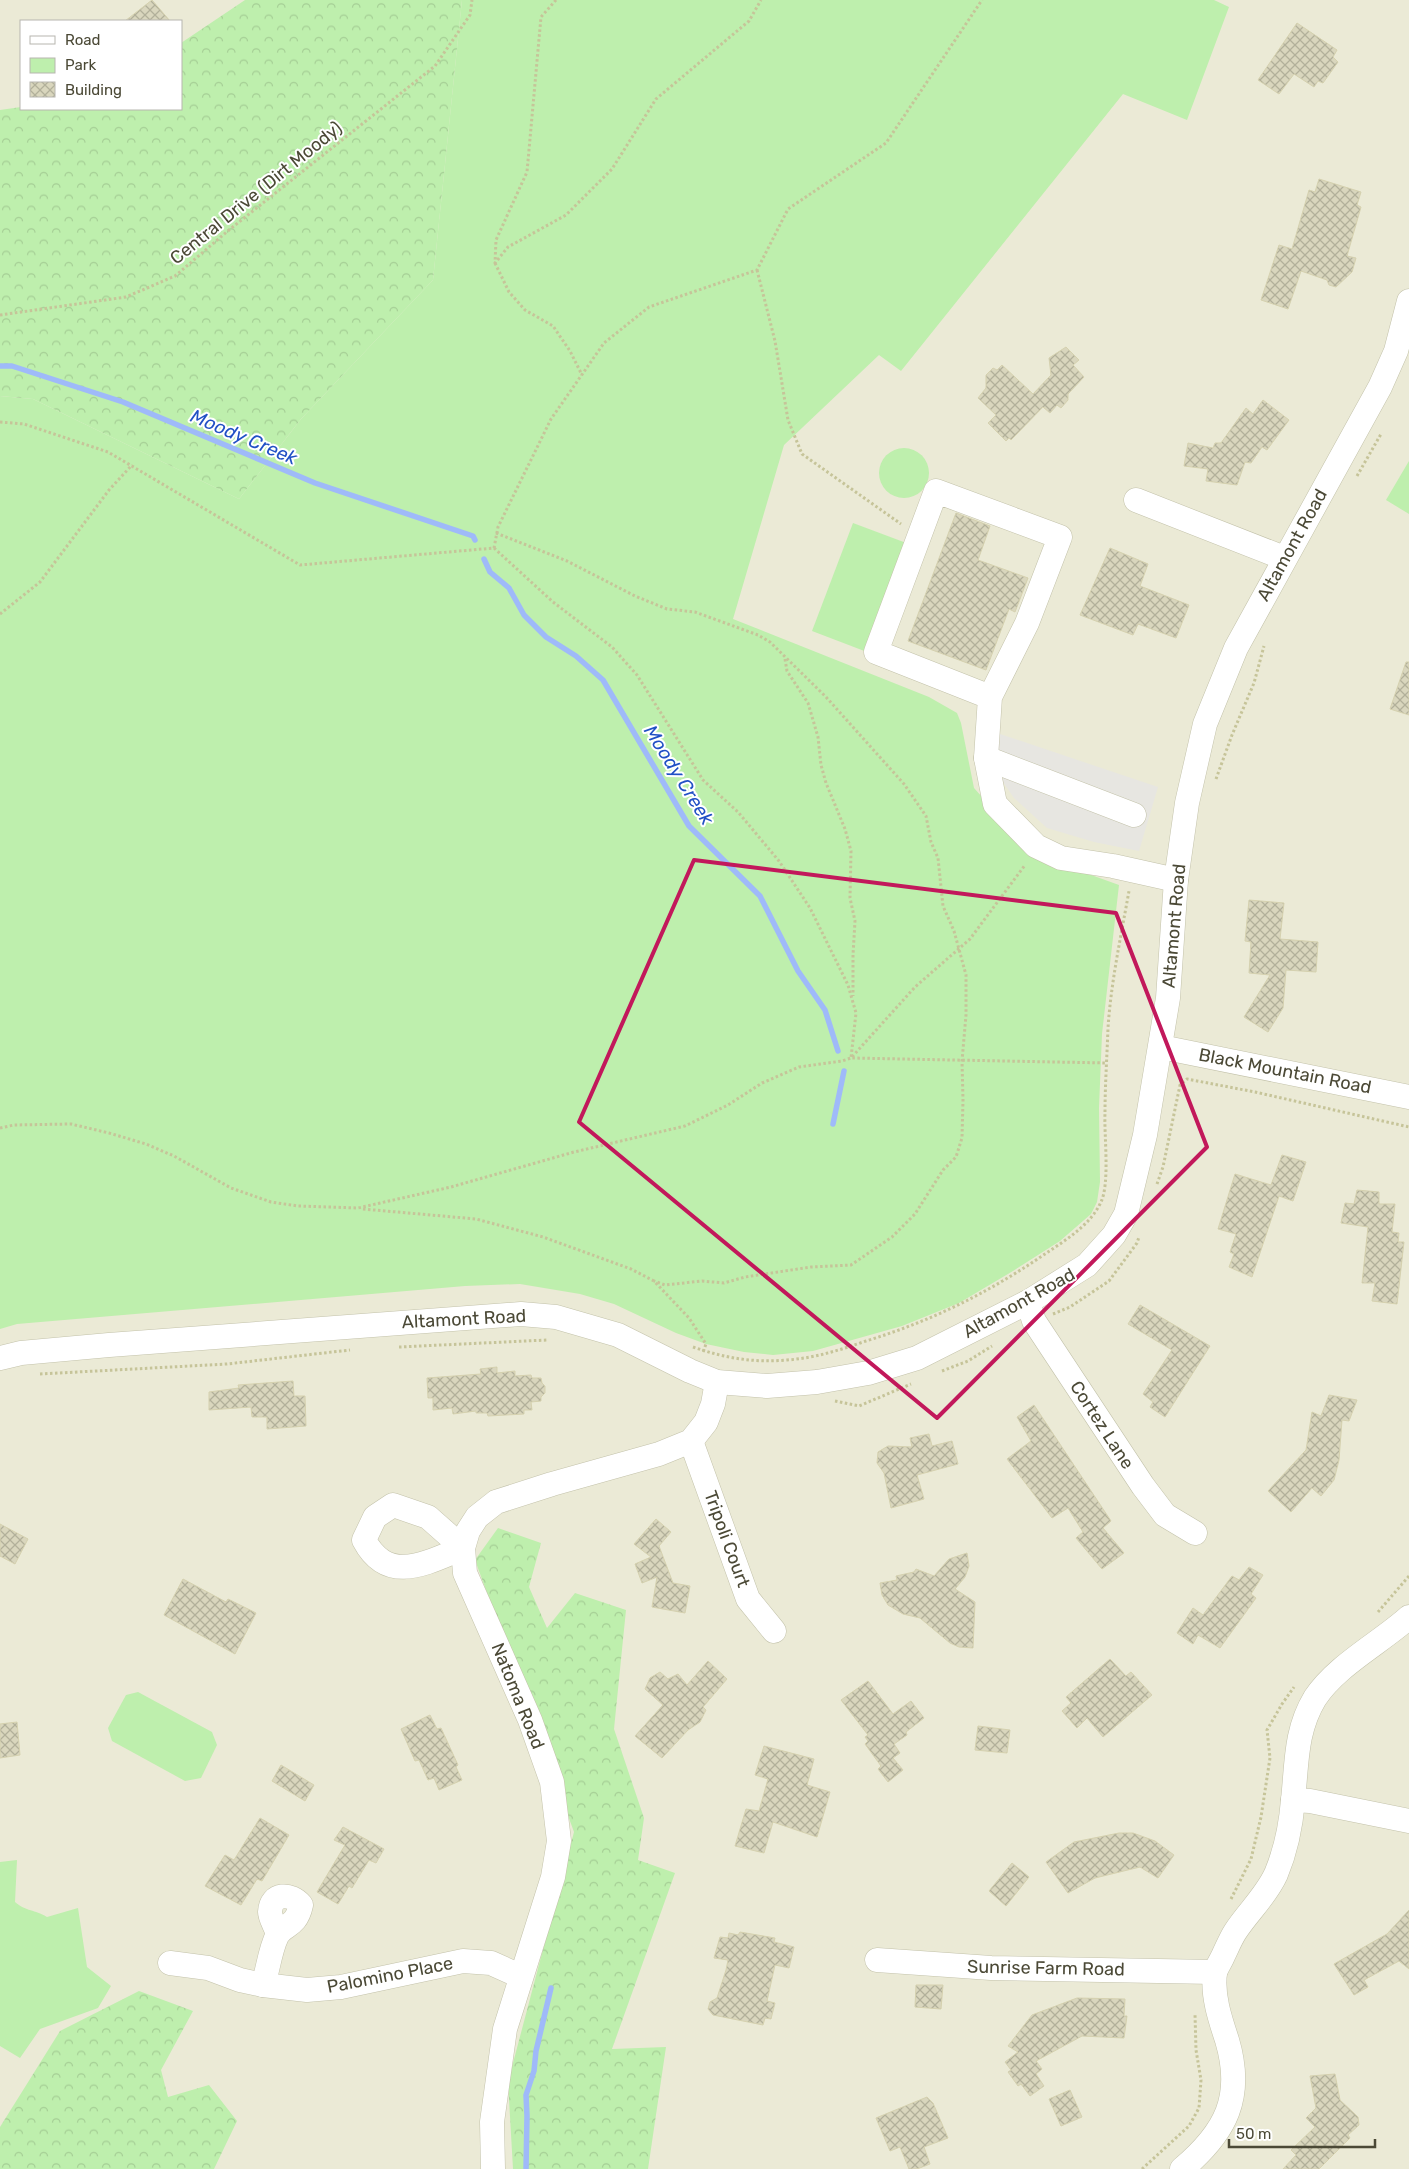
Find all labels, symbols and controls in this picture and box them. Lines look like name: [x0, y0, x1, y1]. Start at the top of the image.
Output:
legend: [20, 20, 182, 110]
text: Road: [65, 31, 101, 49]
text: Park: [65, 56, 96, 74]
text: Building: [65, 81, 122, 99]
street label: Central Drive (Dirt Moody): [165, 117, 347, 269]
water label: Moody Creek: [187, 404, 301, 470]
street label: Altamont Road: [1252, 485, 1332, 605]
water label: Moody Creek: [639, 721, 719, 829]
street label: Altamont Road: [1158, 863, 1190, 989]
street label: Black Mountain Road: [1197, 1043, 1373, 1099]
street label: Altamont Road: [959, 1263, 1079, 1343]
street label: Altamont Road: [401, 1305, 527, 1333]
street label: Cortez Lane: [1065, 1377, 1139, 1473]
street label: Tripoli Court: [699, 1488, 755, 1590]
street label: Natoma Road: [487, 1640, 549, 1752]
street label: Palomino Place: [325, 1952, 455, 1998]
street label: Sunrise Farm Road: [967, 1956, 1125, 1980]
scale bar: [1229, 2116, 1375, 2148]
text: 50 m: [1236, 2125, 1271, 2143]

